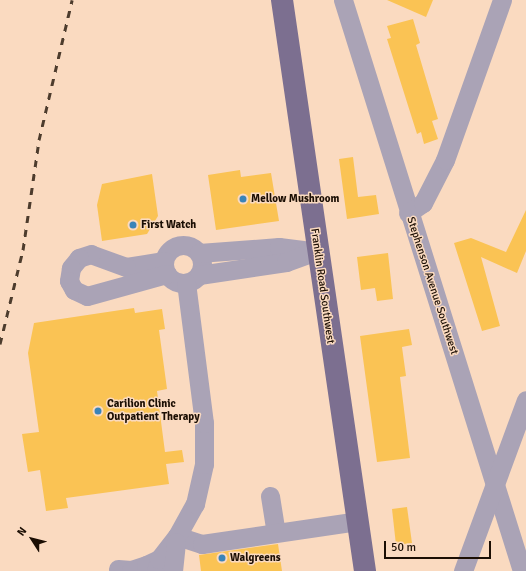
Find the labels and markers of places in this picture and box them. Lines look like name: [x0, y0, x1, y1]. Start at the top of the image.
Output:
place label: Mellow Mushroom: [251, 192, 339, 206]
marker: Mellow Mushroom: [238, 194, 248, 204]
place label: First Watch: [141, 218, 196, 232]
marker: First Watch: [128, 220, 138, 230]
place label: Carilion Clinic Outpatient Therapy: [107, 398, 200, 424]
marker: Carilion Clinic Outpatient Therapy: [92, 405, 104, 417]
place label: Walgreens: [230, 551, 281, 565]
marker: Walgreens: [217, 553, 227, 563]

